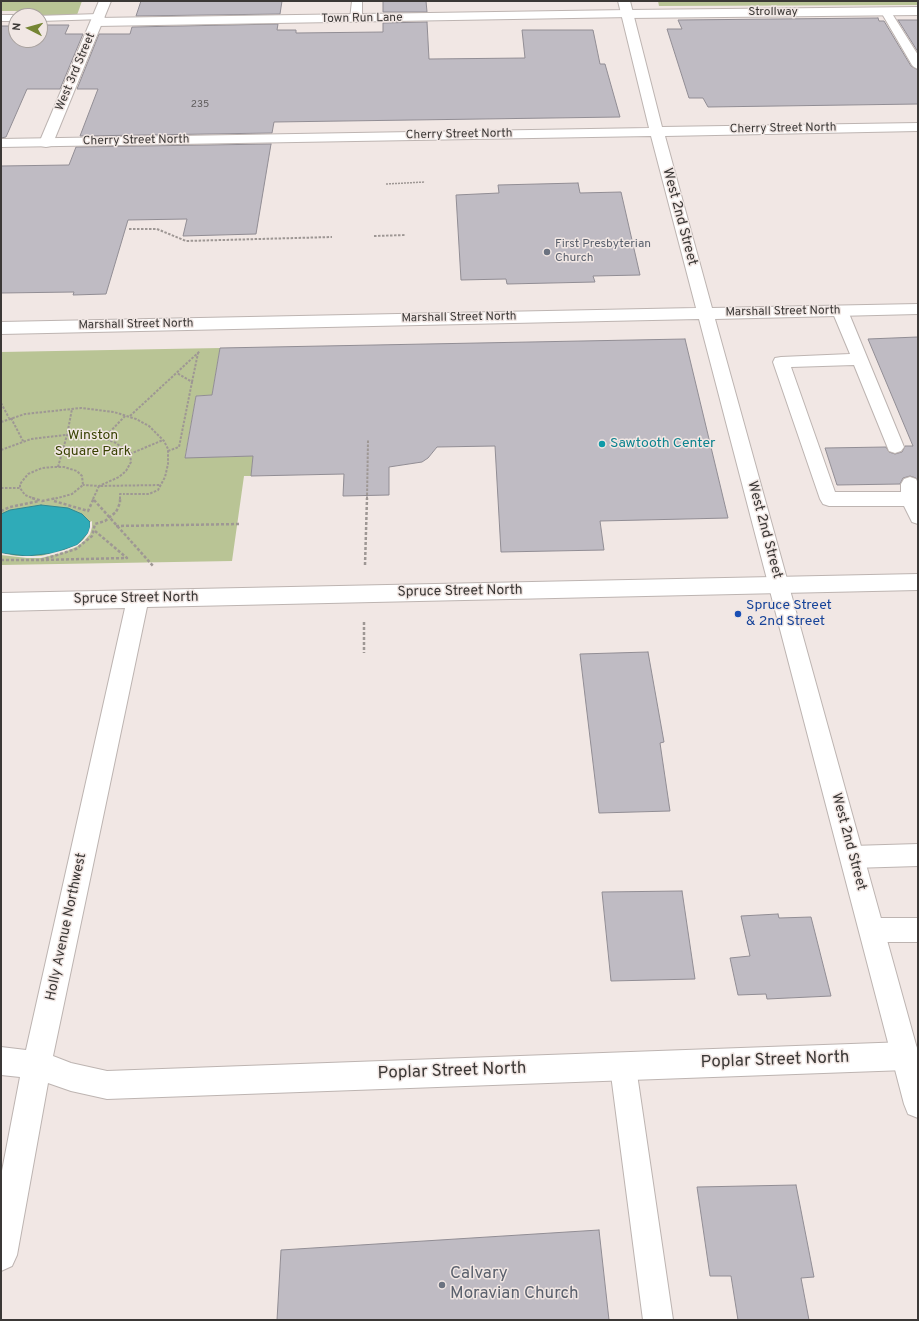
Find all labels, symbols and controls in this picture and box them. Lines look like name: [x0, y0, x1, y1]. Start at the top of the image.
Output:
street label: Strollway: [748, 6, 798, 20]
north arrow: [8, 8, 48, 48]
street label: Town Run Lane: [321, 11, 403, 27]
text: N: [10, 22, 24, 32]
street label: West 3rd Street: [53, 31, 99, 113]
house number: 235: [191, 99, 209, 111]
street label: Cherry Street North: [730, 121, 836, 137]
street label: Cherry Street North: [406, 127, 512, 143]
street label: Cherry Street North: [83, 133, 189, 149]
street label: West 2nd Street: [658, 166, 700, 268]
place label: First Presbyterian Church: [555, 238, 651, 266]
marker: First Presbyterian Church: [542, 247, 552, 257]
street label: Marshall Street North: [725, 304, 841, 320]
street label: Marshall Street North: [401, 310, 517, 326]
street label: Marshall Street North: [78, 317, 194, 333]
park label: Winston Square Park: [55, 428, 131, 460]
place label: Sawtooth Center: [610, 436, 716, 452]
marker: Sawtooth Center: [597, 439, 607, 449]
street label: West 2nd Street: [743, 479, 785, 581]
street label: Spruce Street North: [397, 583, 523, 601]
street label: Spruce Street North: [73, 590, 199, 608]
place label: Spruce Street & 2nd Street: [746, 598, 832, 630]
marker: Spruce Street & 2nd Street: [733, 609, 743, 619]
street label: West 2nd Street: [827, 791, 869, 893]
street label: Holly Avenue Northwest: [43, 851, 91, 1003]
street label: Poplar Street North: [700, 1048, 850, 1074]
street label: Poplar Street North: [377, 1059, 527, 1085]
place label: Calvary Moravian Church: [450, 1265, 579, 1305]
marker: Calvary Moravian Church: [437, 1280, 447, 1290]

